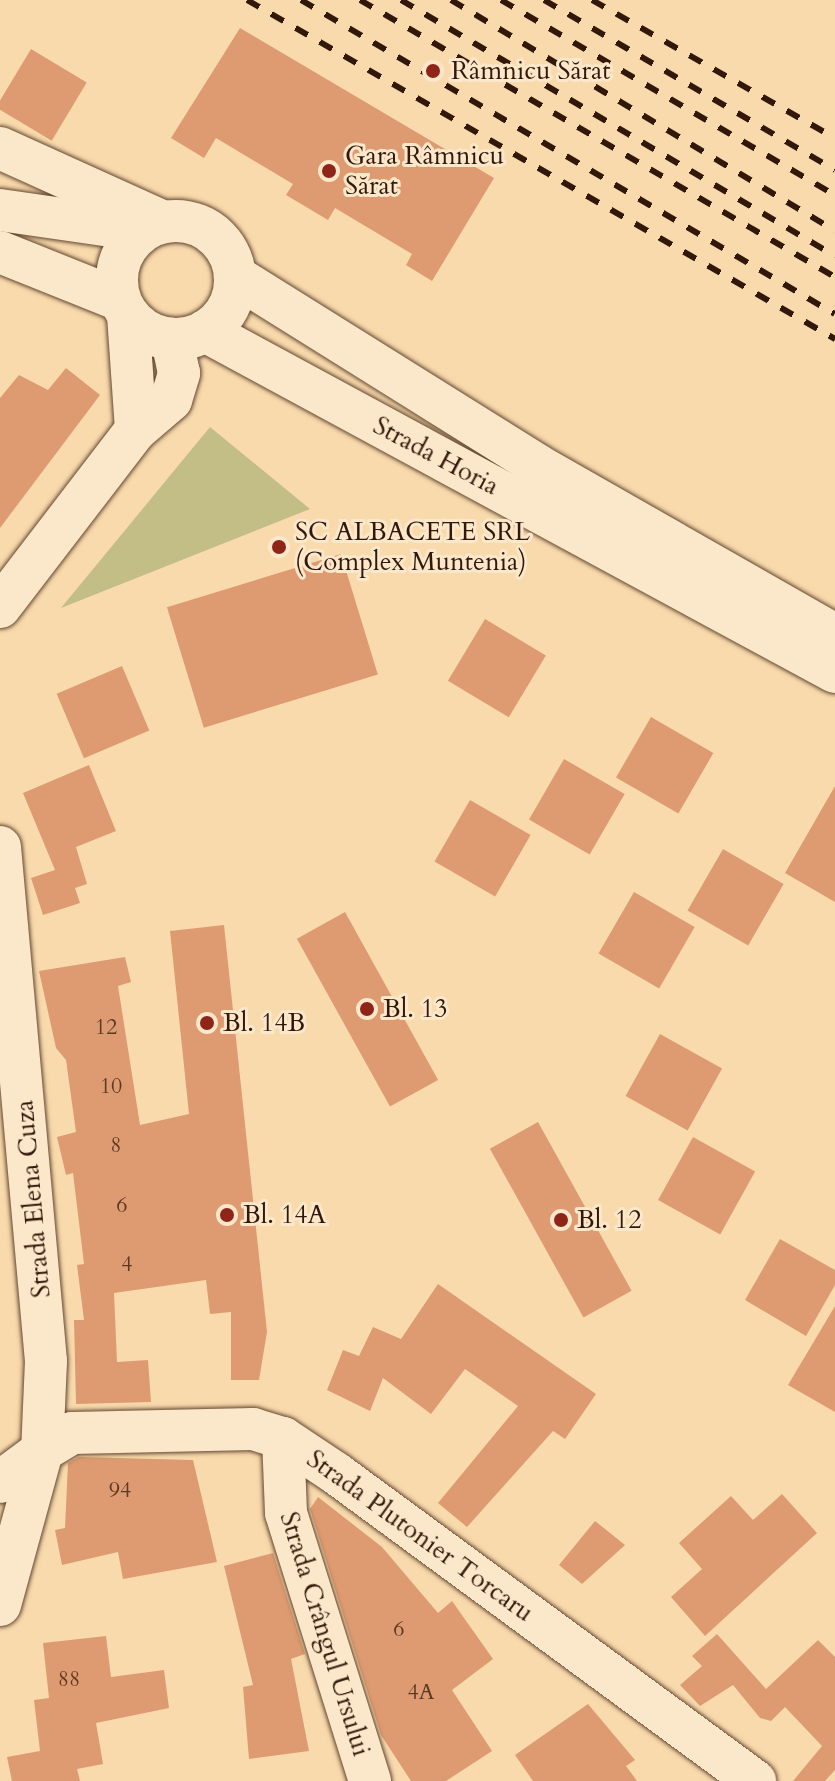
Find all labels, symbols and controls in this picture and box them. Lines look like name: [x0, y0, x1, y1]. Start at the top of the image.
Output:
place label: Râmnicu Sărat: [451, 55, 610, 87]
marker: Râmnicu Sărat: [422, 60, 444, 82]
place label: Gara Râmnicu Sărat: [345, 140, 504, 202]
marker: Gara Râmnicu Sărat: [320, 162, 338, 180]
street label: Strada Horia: [368, 410, 504, 502]
place label: SC ALBACETE SRL (Complex Muntenia): [295, 516, 530, 578]
marker: SC ALBACETE SRL (Complex Muntenia): [270, 538, 288, 556]
place label: Bl. 13: [383, 993, 448, 1025]
marker: Bl. 13: [358, 1000, 376, 1018]
place label: Bl. 14B: [223, 1007, 305, 1039]
marker: Bl. 14B: [198, 1014, 216, 1032]
house number: 12: [95, 1015, 117, 1041]
house number: 10: [100, 1074, 122, 1100]
street label: Strada Elena Cuza: [9, 1099, 57, 1299]
house number: 8: [110, 1133, 122, 1159]
house number: 6: [116, 1193, 128, 1219]
place label: Bl. 14A: [243, 1199, 326, 1231]
place label: Bl. 12: [577, 1204, 642, 1236]
marker: Bl. 14A: [218, 1206, 236, 1224]
marker: Bl. 12: [552, 1211, 570, 1229]
house number: 4: [121, 1252, 133, 1278]
street label: Strada Plutonier Torcaru: [301, 1443, 539, 1629]
house number: 94: [109, 1478, 131, 1504]
street label: Strada Crângul Ursului: [273, 1508, 377, 1760]
house number: 6: [393, 1617, 405, 1643]
house number: 88: [58, 1667, 80, 1693]
house number: 4A: [408, 1680, 434, 1706]

